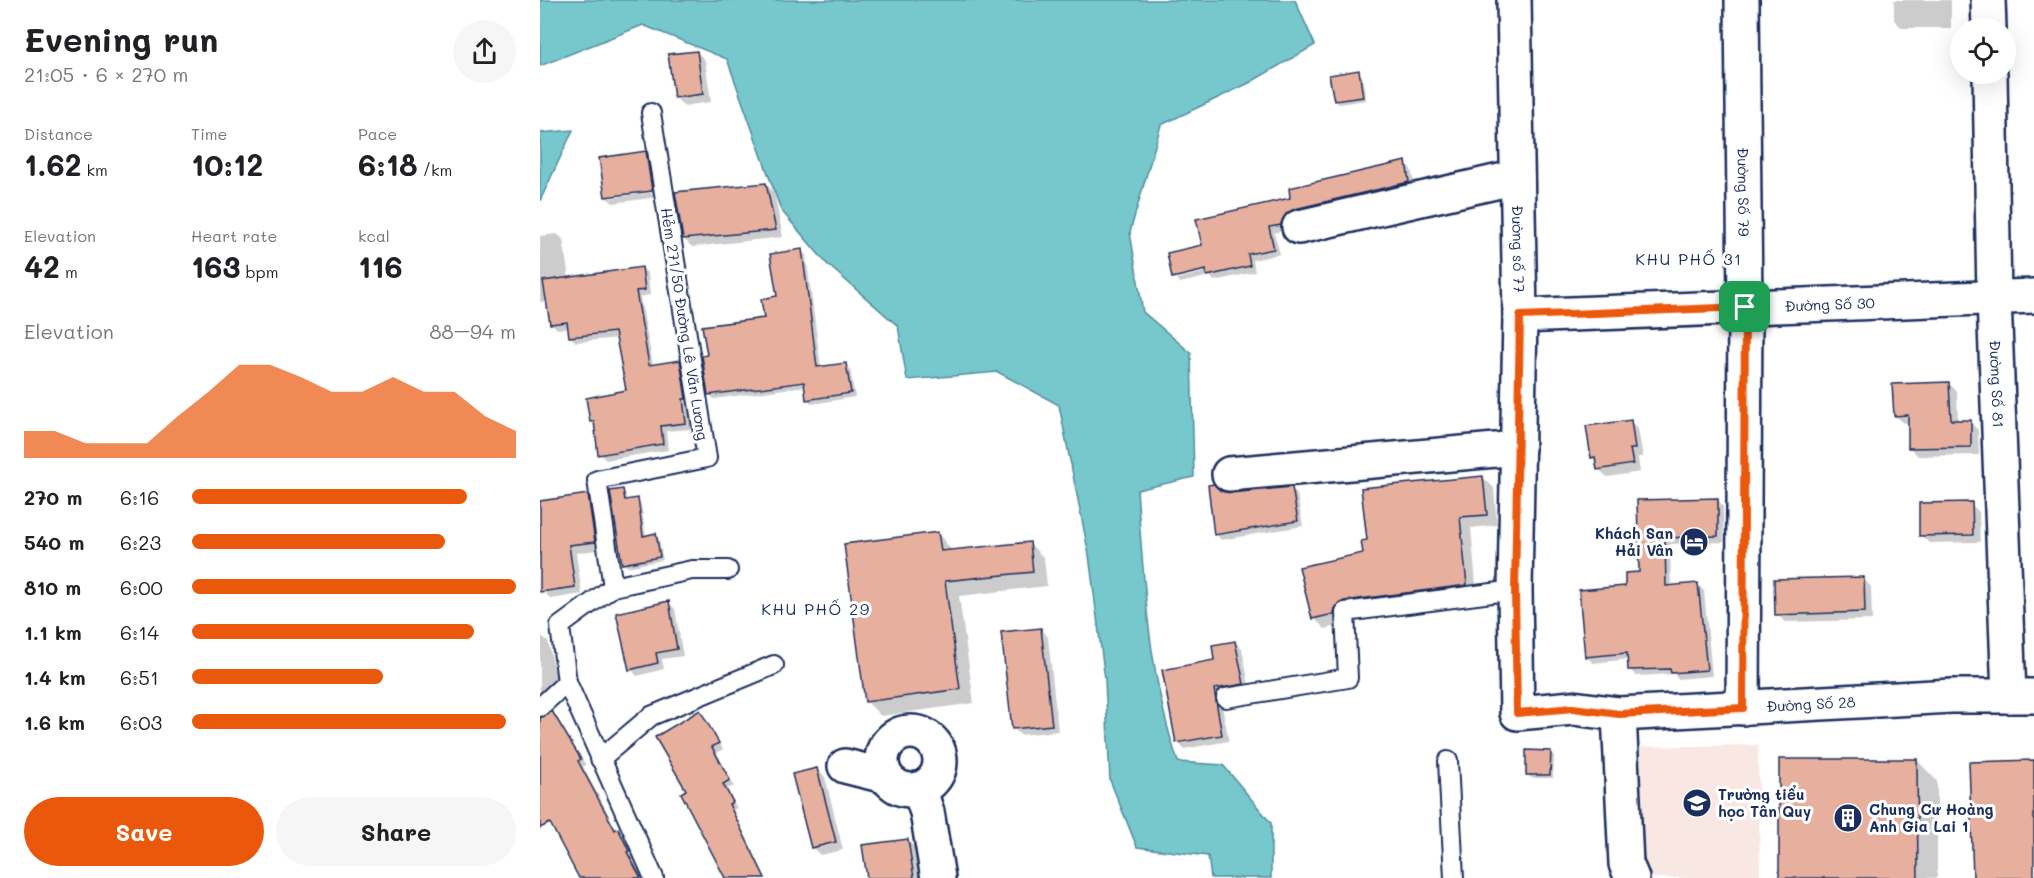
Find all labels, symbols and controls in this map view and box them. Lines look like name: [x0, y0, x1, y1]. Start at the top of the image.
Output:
text: Evening run: [24, 17, 218, 60]
map controls: [1950, 18, 2016, 84]
button: locate: [1950, 18, 2016, 84]
button: share: [453, 20, 516, 83]
text: 21:05 · 6 × 270 m: [24, 61, 188, 87]
text: Distance: [24, 123, 93, 144]
text: Time: [191, 123, 227, 144]
text: Pace: [358, 123, 397, 144]
text: 1.62: [24, 144, 81, 184]
text: 10:12: [191, 144, 263, 184]
text: 6:18: [358, 144, 418, 184]
street label: Đường Số 79: [1733, 147, 1754, 237]
text: km: [81, 159, 108, 180]
text: /km: [418, 159, 452, 180]
street label: Đường số 77: [1508, 205, 1530, 293]
street label: Hẻm 271/50 Đường Lê Văn Lương: [657, 206, 713, 442]
text: Elevation: [24, 225, 96, 246]
text: Heart rate: [191, 225, 277, 246]
text: kcal: [358, 225, 390, 246]
text: 42: [24, 246, 60, 286]
text: 163: [191, 246, 240, 286]
text: 116: [358, 246, 403, 286]
district label: KHU PHỐ 31: [1635, 248, 1743, 269]
text: m: [60, 261, 78, 282]
text: bpm: [240, 261, 278, 282]
pin: [1719, 281, 1770, 332]
icon: arrive: [1728, 290, 1761, 323]
street label: Đường Số 30: [1784, 292, 1875, 316]
text: Elevation: [24, 318, 114, 344]
text: 88–94 m: [430, 318, 516, 344]
street label: Đường Số 81: [1986, 340, 2009, 428]
text: 270 m: [24, 484, 82, 510]
text: 6:16: [120, 484, 159, 510]
place label: Khách Sạn Hải Vân: [1595, 523, 1673, 560]
hotel icon: Khách Sạn Hải Vân: [1678, 526, 1710, 558]
text: 540 m: [24, 529, 84, 555]
text: 6:23: [120, 529, 161, 555]
text: 810 m: [24, 574, 81, 600]
text: 6:00: [120, 574, 163, 600]
district label: KHU PHỐ 29: [761, 598, 871, 619]
text: 1.1 km: [24, 619, 82, 645]
text: 6:14: [120, 619, 159, 645]
text: 1.4 km: [24, 664, 86, 690]
text: 6:51: [120, 664, 159, 690]
street label: Đường Số 28: [1766, 691, 1856, 716]
text: 1.6 km: [24, 709, 85, 735]
text: 6:03: [120, 709, 162, 735]
place label: Trường tiểu học Tân Quy: [1718, 784, 1811, 821]
school or university icon: Trường tiểu học Tân Quy: [1681, 787, 1713, 819]
button: Save: [24, 797, 264, 866]
button: Share: [276, 797, 516, 866]
place label: Chung Cư Hoàng Anh Gia Lai 1: [1869, 799, 1994, 836]
building icon: Chung Cư Hoàng Anh Gia Lai 1: [1832, 802, 1864, 834]

